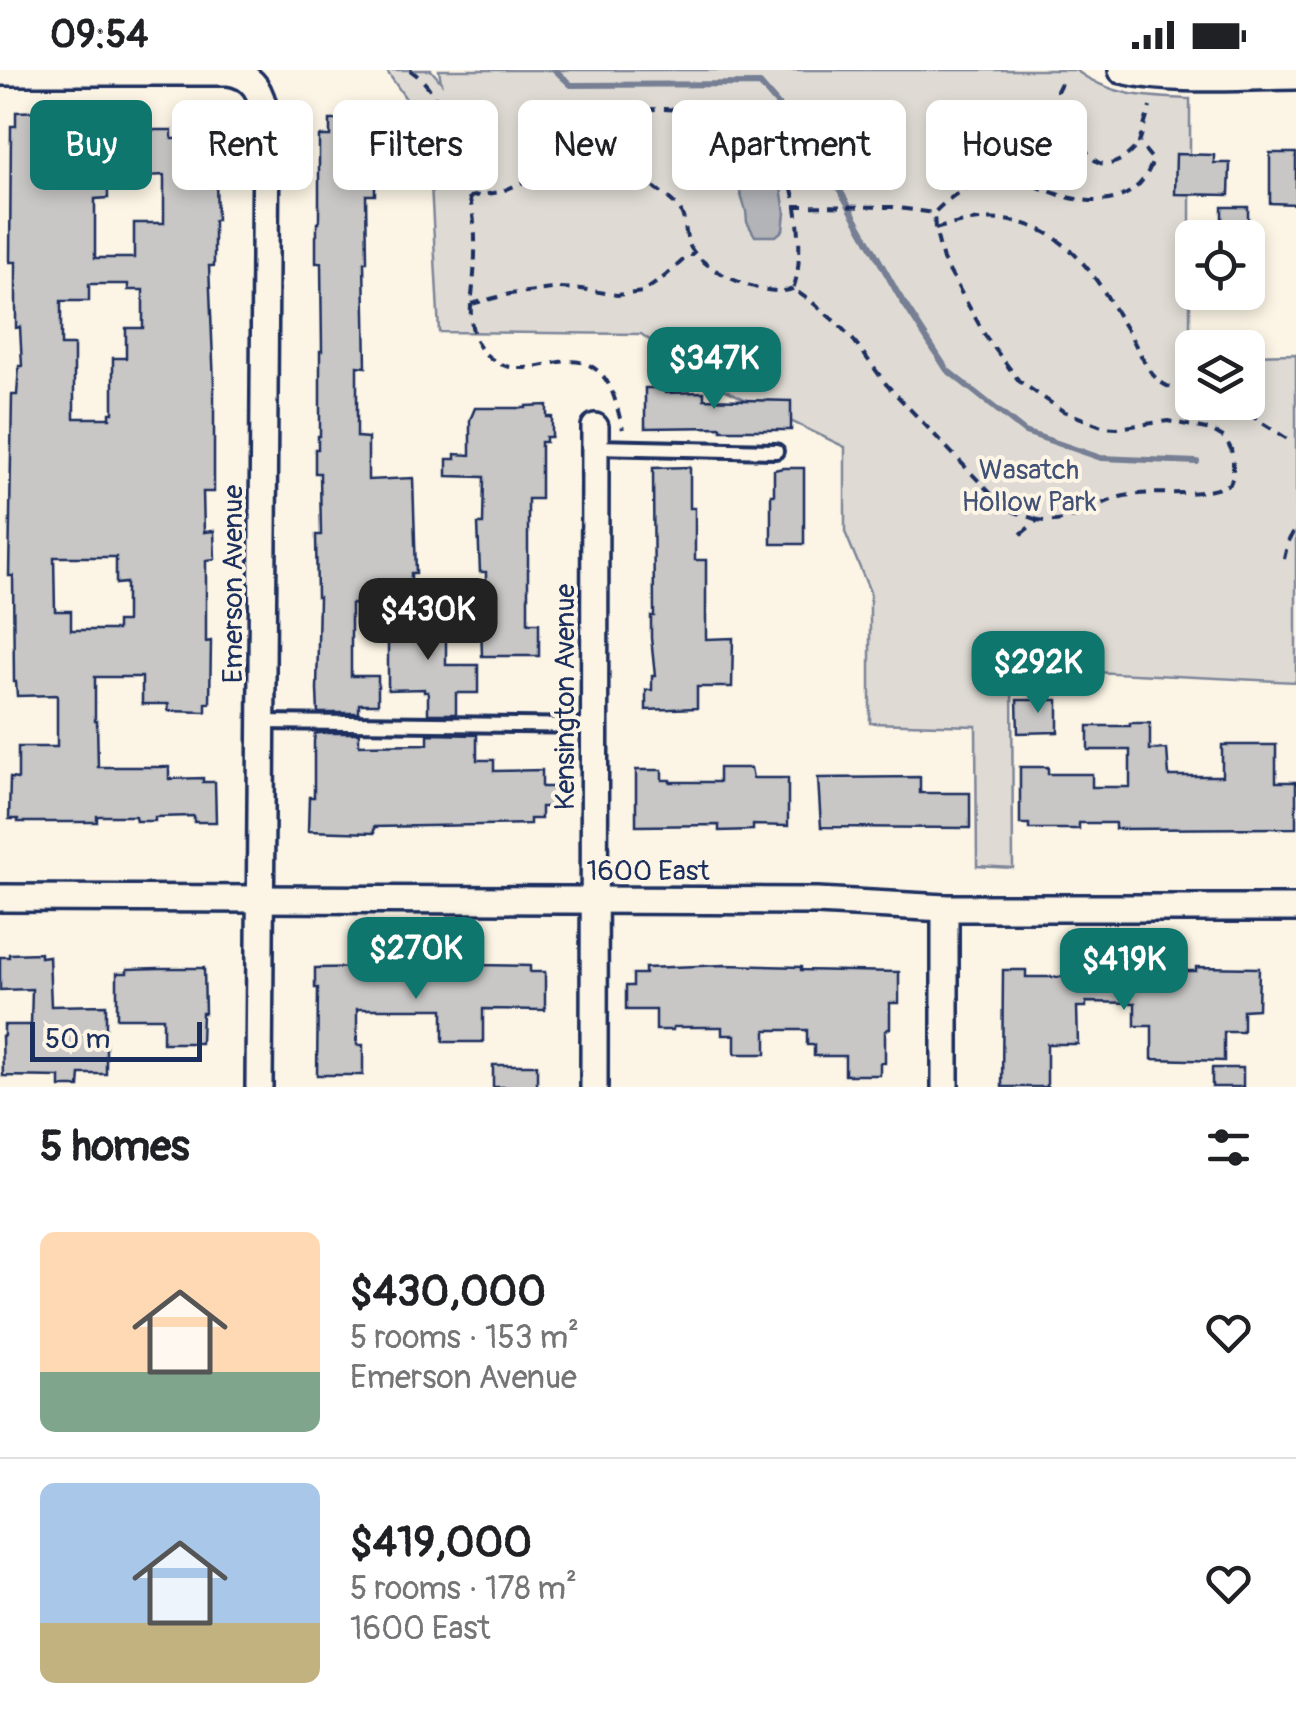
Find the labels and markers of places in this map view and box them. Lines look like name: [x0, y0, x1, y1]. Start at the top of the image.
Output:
pin: $347K: [644, 327, 784, 412]
pin: $430K: [358, 578, 498, 663]
pin: $292K: [968, 631, 1108, 716]
pin: $270K: [346, 917, 486, 1002]
pin: $419K: [1054, 928, 1194, 1013]

